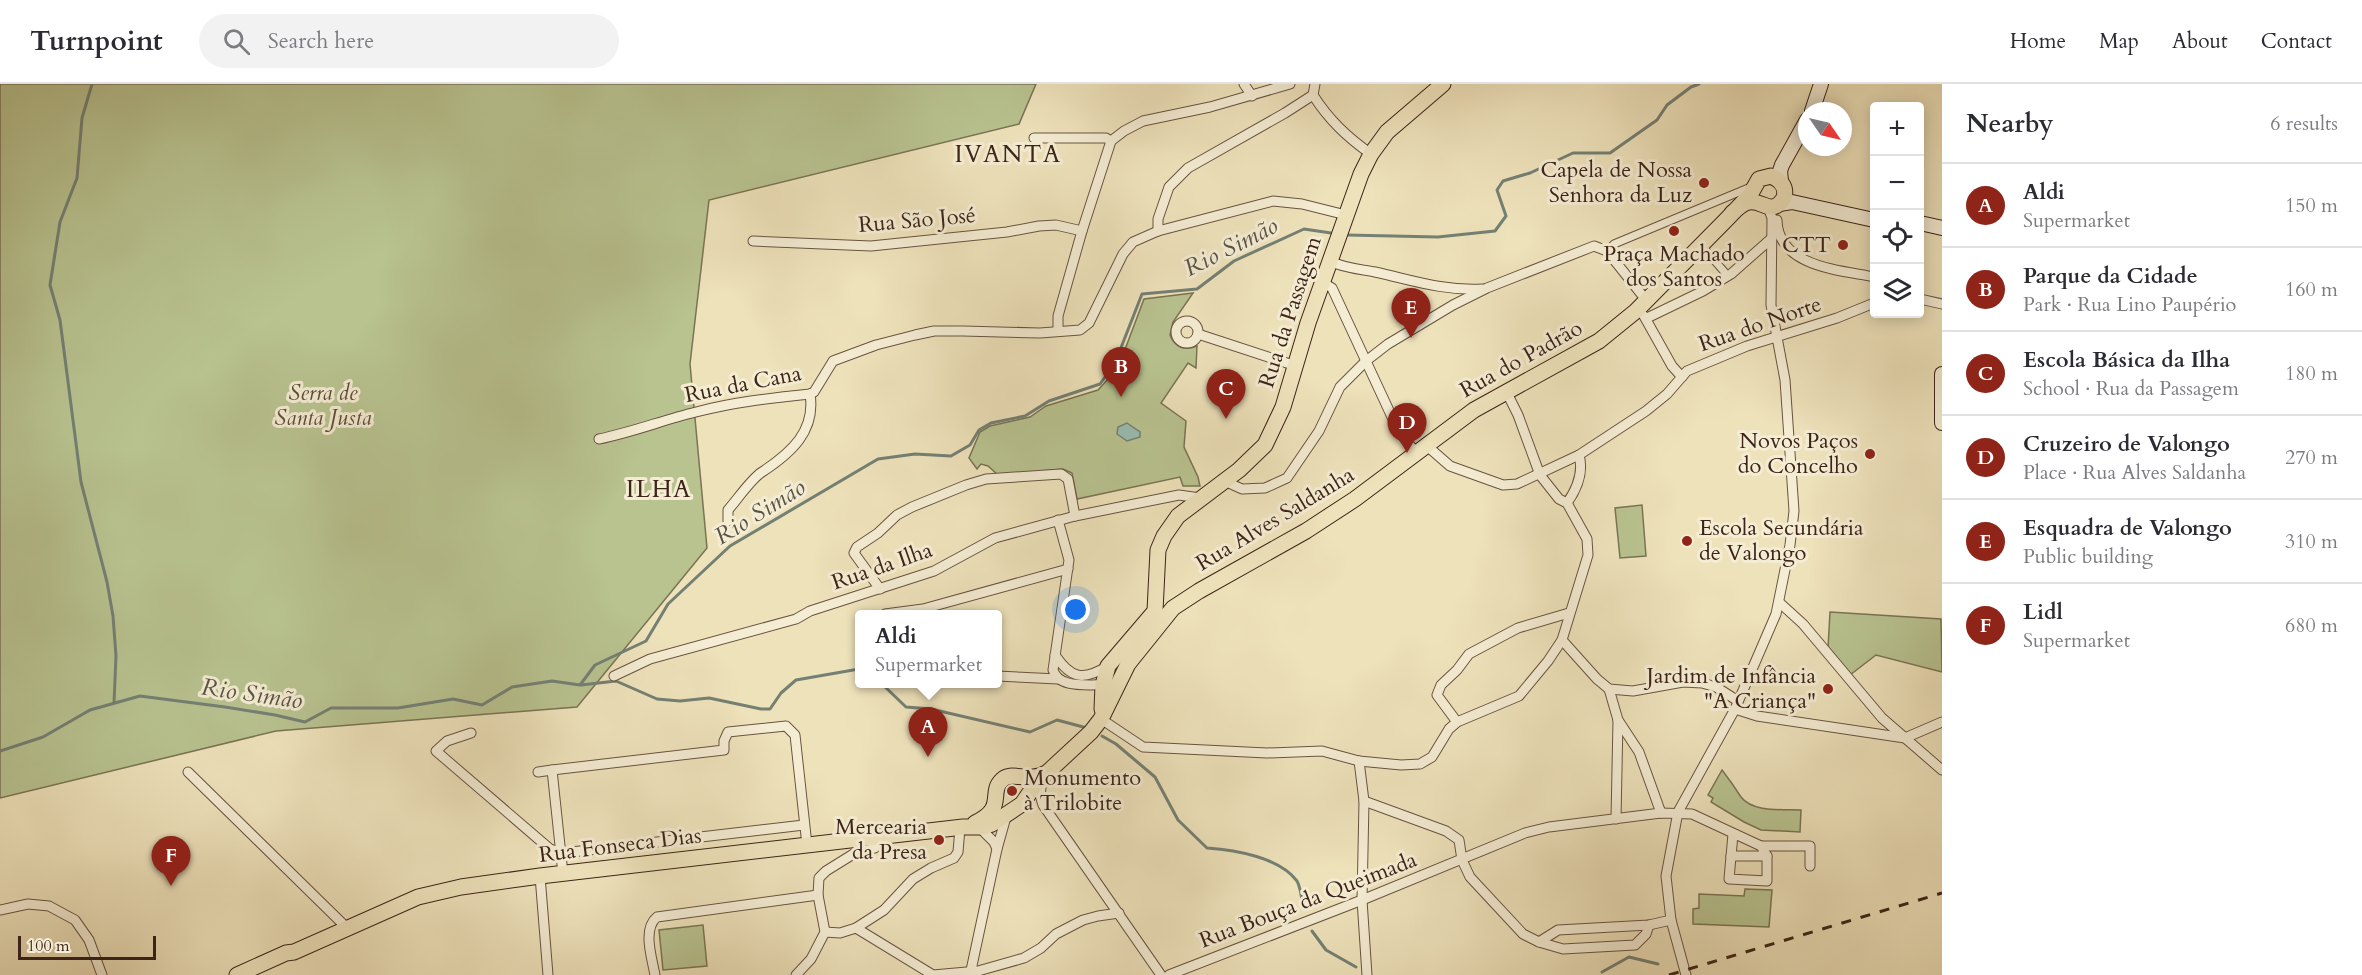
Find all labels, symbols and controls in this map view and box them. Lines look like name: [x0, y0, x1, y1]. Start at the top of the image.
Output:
search box: [199, 14, 619, 68]
text: Turnpoint: [30, 22, 163, 60]
icon: search: [220, 25, 253, 58]
text: Search here: [268, 26, 374, 56]
text: Home: [2010, 27, 2066, 56]
text: Map: [2099, 27, 2139, 56]
text: About: [2172, 27, 2228, 56]
text: Contact: [2261, 27, 2332, 56]
north arrow: [1798, 102, 1852, 156]
map controls: [1870, 102, 1924, 318]
button: +: [1870, 102, 1924, 156]
text: Nearby: [1966, 106, 2054, 141]
text: 6 results: [2270, 110, 2338, 137]
district label: IVANTA: [954, 138, 1062, 171]
place label: Capela de Nossa Senhora da Luz: [1540, 155, 1692, 210]
button: −: [1870, 156, 1924, 210]
marker: Capela de Nossa Senhora da Luz: [1697, 176, 1711, 190]
text: Aldi: [2023, 177, 2065, 207]
text: A: [1978, 192, 1993, 219]
text: 150 m: [2285, 192, 2338, 219]
street label: Rua São José: [857, 200, 977, 240]
text: Supermarket: [2023, 207, 2130, 234]
water label: Rio Simão: [1178, 209, 1284, 285]
button: locate: [1870, 210, 1924, 264]
marker: Praça Machado dos Santos: [1667, 224, 1681, 238]
place label: CTT: [1782, 230, 1831, 260]
street label: Rua da Passagem: [1251, 232, 1329, 392]
marker: CTT: [1836, 238, 1850, 252]
place label: Praça Machado dos Santos: [1603, 239, 1745, 294]
text: Parque da Cidade: [2023, 261, 2198, 291]
button: layers: [1870, 264, 1924, 318]
text: B: [1978, 276, 1993, 303]
text: 160 m: [2285, 276, 2338, 303]
pin: E: [1392, 288, 1430, 338]
street label: Rua do Norte: [1695, 289, 1825, 359]
text: Park · Rua Lino Paupério: [2023, 291, 2236, 318]
street label: Rua do Padrão: [1454, 313, 1588, 405]
text: Escola Básica da Ilha: [2023, 345, 2230, 375]
pin: B: [1102, 348, 1140, 397]
street label: Rua da Cana: [682, 358, 804, 410]
text: C: [1978, 360, 1993, 387]
text: 180 m: [2285, 360, 2338, 387]
pin: C: [1206, 370, 1246, 419]
text: School · Rua da Passagem: [2023, 375, 2239, 402]
park label: Serra de Santa Justa: [274, 378, 372, 433]
pin: D: [1388, 404, 1426, 453]
place label: Novos Paços do Concelho: [1738, 426, 1858, 481]
text: Cruzeiro de Valongo: [2023, 429, 2230, 459]
text: D: [1977, 444, 1994, 471]
text: 270 m: [2285, 444, 2338, 471]
marker: Novos Paços do Concelho: [1863, 447, 1877, 461]
text: Place · Rua Alves Saldanha: [2023, 459, 2246, 486]
street label: Rua Alves Saldanha: [1190, 460, 1360, 578]
water label: Rio Simão: [708, 471, 812, 553]
district label: ILHA: [626, 473, 692, 506]
place label: Escola Secundária de Valongo: [1699, 513, 1864, 568]
text: Esquadra de Valongo: [2023, 513, 2232, 543]
text: E: [1979, 528, 1992, 555]
text: 310 m: [2285, 528, 2338, 555]
marker: Escola Secundária de Valongo: [1680, 534, 1694, 548]
street label: Rua da Ilha: [828, 535, 937, 597]
text: Public building: [2023, 543, 2153, 570]
your location: [1061, 595, 1090, 624]
text: Lidl: [2023, 597, 2063, 627]
popup: [855, 610, 1002, 688]
text: F: [1980, 612, 1991, 639]
text: 680 m: [2285, 612, 2338, 639]
text: Aldi: [875, 621, 917, 651]
text: Supermarket: [2023, 627, 2130, 654]
text: Supermarket: [875, 651, 982, 678]
place label: Jardim de Infância "A Criança": [1644, 661, 1816, 716]
water label: Rio Simão: [199, 671, 305, 717]
marker: Jardim de Infância "A Criança": [1821, 682, 1835, 696]
pin: A: [908, 708, 948, 757]
place label: Monumento à Trilobite: [1024, 763, 1141, 818]
marker: Monumento à Trilobite: [1005, 784, 1019, 798]
place label: Mercearia da Presa: [835, 812, 927, 867]
street label: Rua Fonseca Dias: [537, 820, 703, 870]
marker: Mercearia da Presa: [932, 833, 946, 847]
pin: F: [152, 836, 190, 886]
street label: Rua Bouça da Queimada: [1195, 844, 1422, 955]
scale bar: [18, 933, 156, 960]
text: 100 m: [27, 935, 69, 957]

